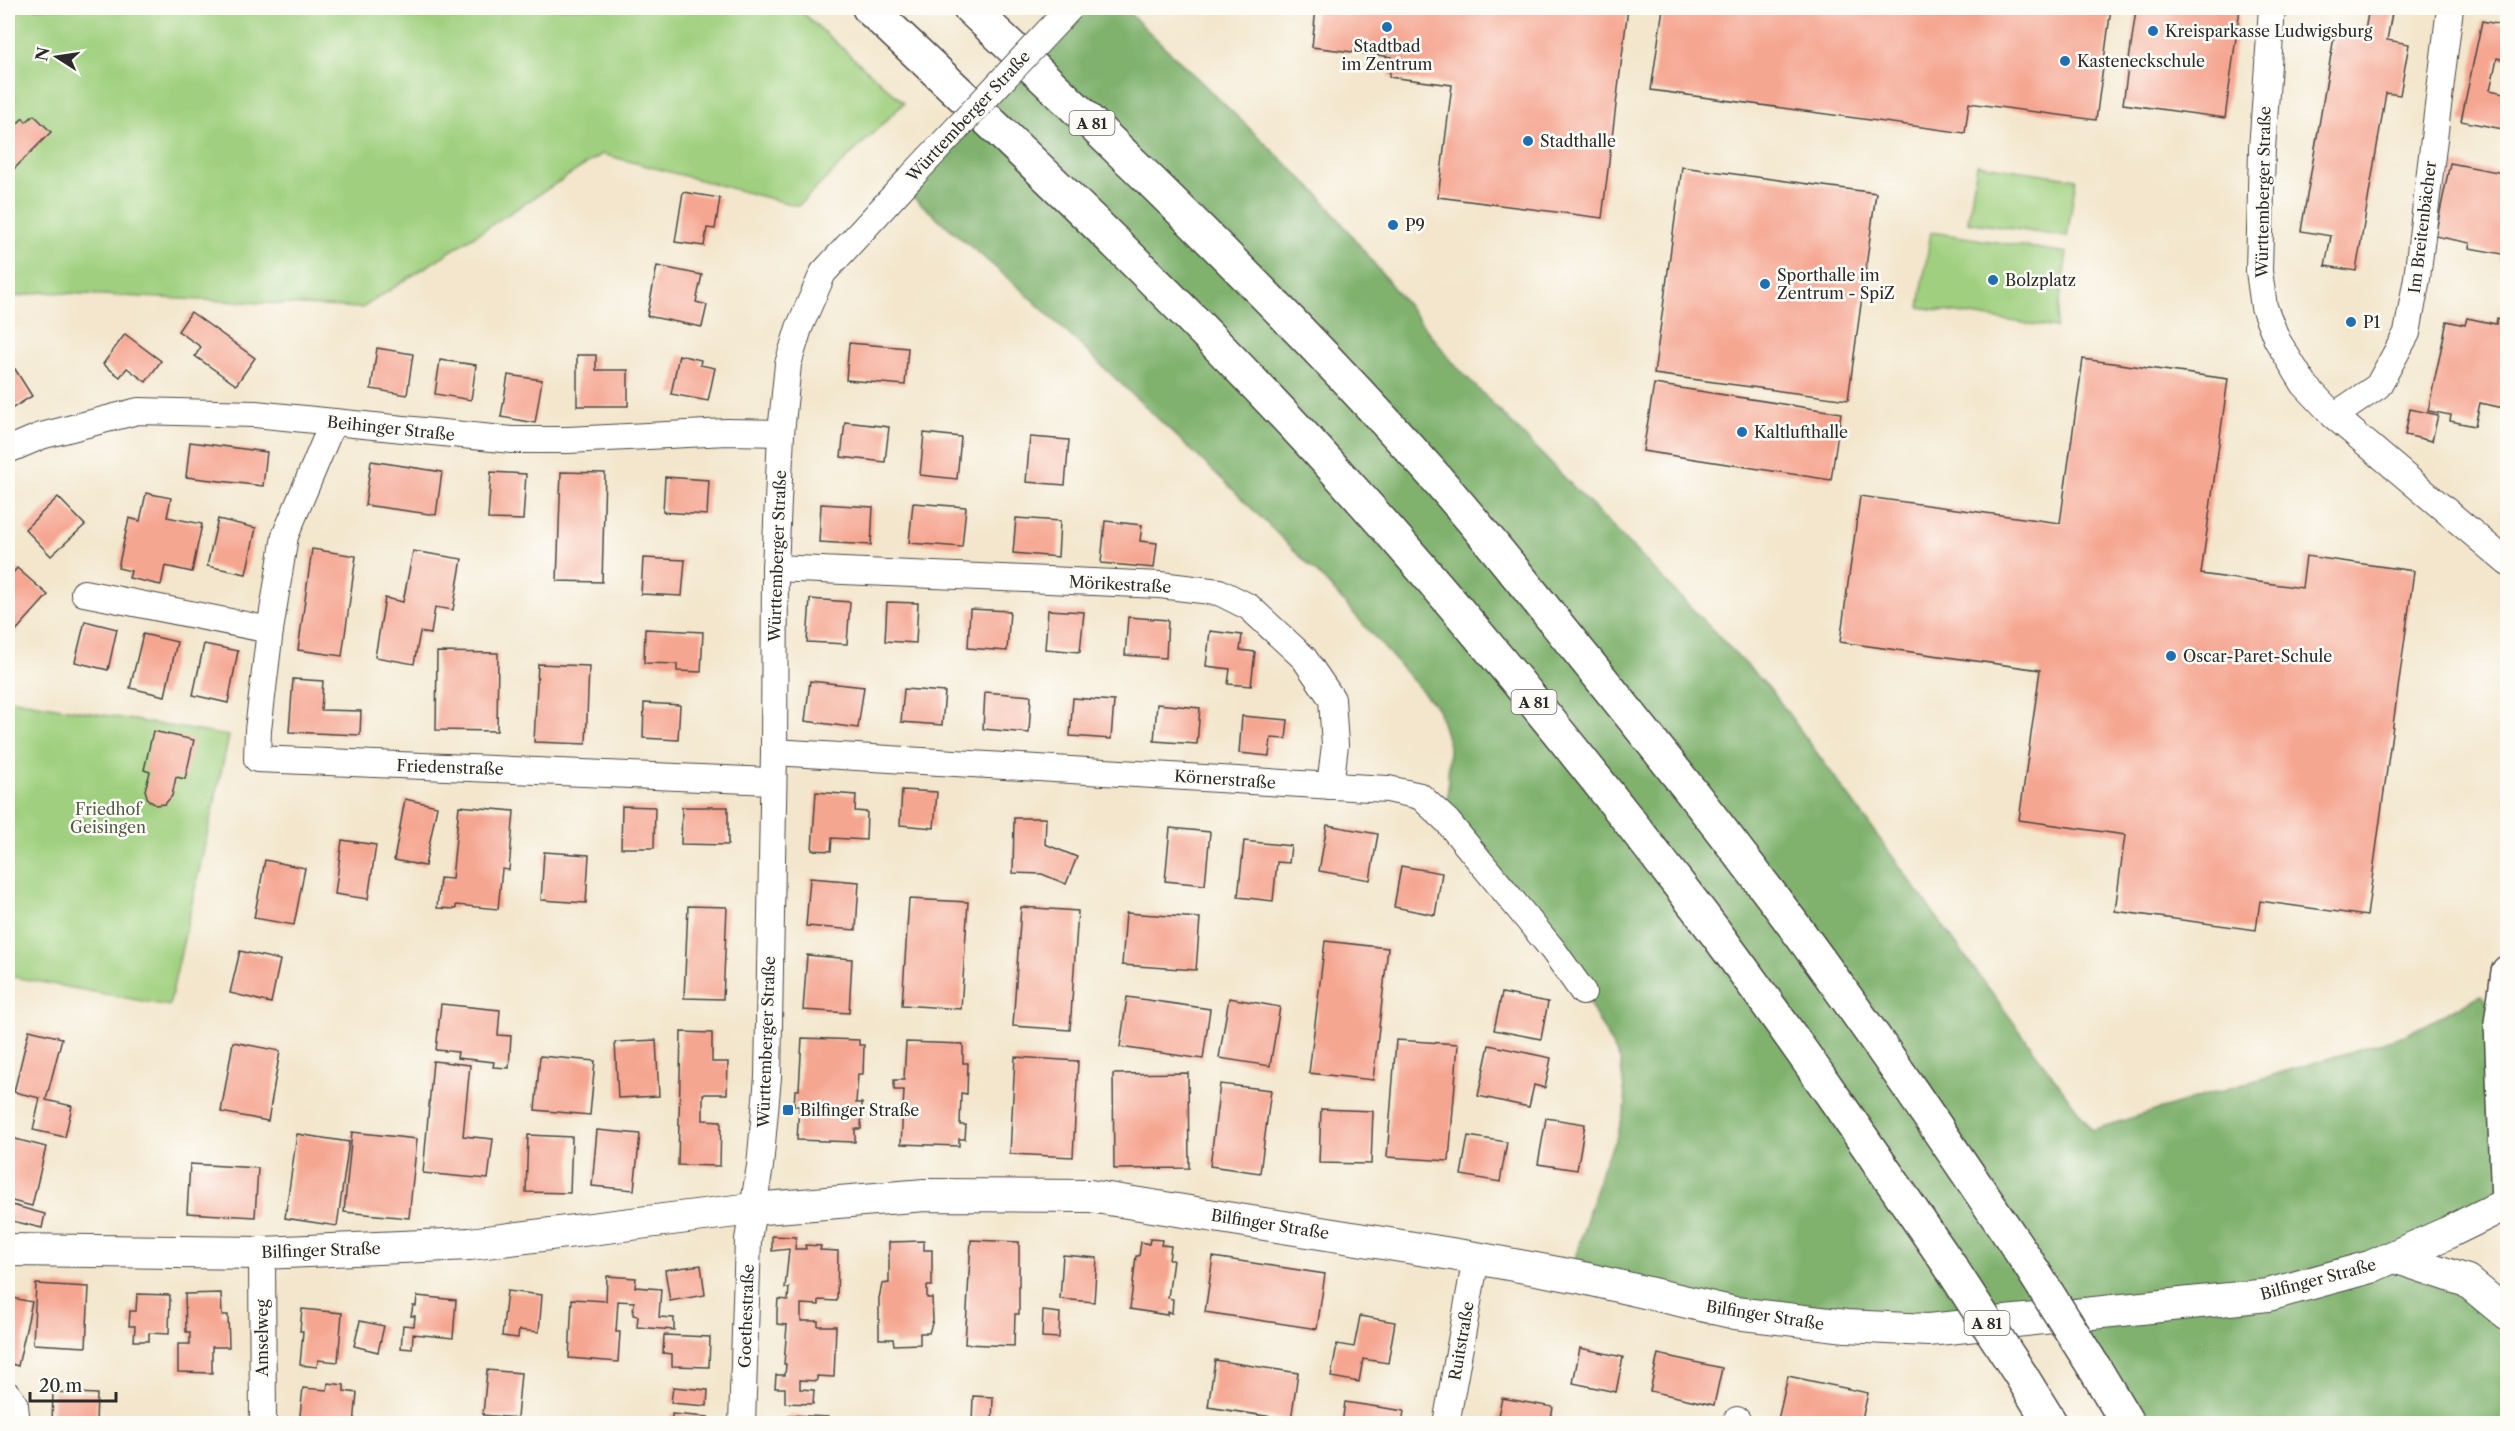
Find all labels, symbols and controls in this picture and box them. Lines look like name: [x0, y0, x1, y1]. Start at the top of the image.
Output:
marker: Stadtbad im Zentrum: [1380, 20, 1394, 34]
place label: Kreisparkasse Ludwigsburg: [2165, 21, 2373, 41]
marker: Kreisparkasse Ludwigsburg: [2146, 24, 2160, 38]
north arrow: [27, 27, 87, 87]
place label: Stadtbad im Zentrum: [1342, 36, 1433, 74]
text: N: [31, 45, 54, 63]
street label: Württemberger Straße: [901, 46, 1034, 186]
place label: Kasteneckschule: [2077, 51, 2205, 71]
marker: Kasteneckschule: [2058, 54, 2072, 68]
street label: Württemberger Straße: [2251, 106, 2274, 279]
road number: A 81: [1070, 111, 1114, 135]
place label: Stadthalle: [1540, 131, 1616, 151]
marker: Stadthalle: [1521, 134, 1535, 148]
street label: Im Breitenbächer: [2404, 159, 2440, 294]
place label: P9: [1405, 215, 1425, 235]
marker: P9: [1386, 218, 1400, 232]
place label: Sporthalle im Zentrum - SpiZ: [1777, 265, 1895, 303]
place label: Bolzplatz: [2005, 270, 2076, 290]
marker: Bolzplatz: [1986, 273, 2000, 287]
marker: Sporthalle im Zentrum - SpiZ: [1758, 277, 1772, 291]
place label: P1: [2363, 312, 2381, 332]
marker: P1: [2344, 315, 2358, 329]
street label: Beihinger Straße: [326, 411, 456, 445]
place label: Kaltlufthalle: [1754, 422, 1848, 442]
marker: Kaltlufthalle: [1735, 425, 1749, 439]
street label: Württemberger Straße: [764, 470, 790, 643]
street label: Mörikestraße: [1068, 571, 1172, 597]
place label: Oscar-Paret-Schule: [2183, 646, 2332, 666]
marker: Oscar-Paret-Schule: [2164, 649, 2178, 663]
road number: A 81: [1512, 690, 1556, 714]
street label: Friedenstraße: [396, 755, 504, 779]
street label: Körnerstraße: [1173, 765, 1277, 793]
park label: Friedhof Geisingen: [70, 799, 146, 837]
street label: Württemberger Straße: [753, 956, 779, 1129]
place label: Bilfinger Straße: [800, 1100, 919, 1120]
marker: Bilfinger Straße: [781, 1103, 795, 1117]
street label: Bilfinger Straße: [1210, 1205, 1331, 1243]
street label: Bilfinger Straße: [261, 1238, 381, 1262]
street label: Bilfinger Straße: [2258, 1254, 2378, 1304]
street label: Goethestraße: [734, 1264, 758, 1368]
street label: Bilfinger Straße: [1705, 1296, 1826, 1334]
street label: Amselweg: [252, 1299, 272, 1378]
street label: Ruitstraße: [1444, 1300, 1478, 1382]
road number: A 81: [1964, 1311, 2010, 1335]
scale bar: [30, 1365, 116, 1403]
text: 20 m: [39, 1375, 83, 1397]

